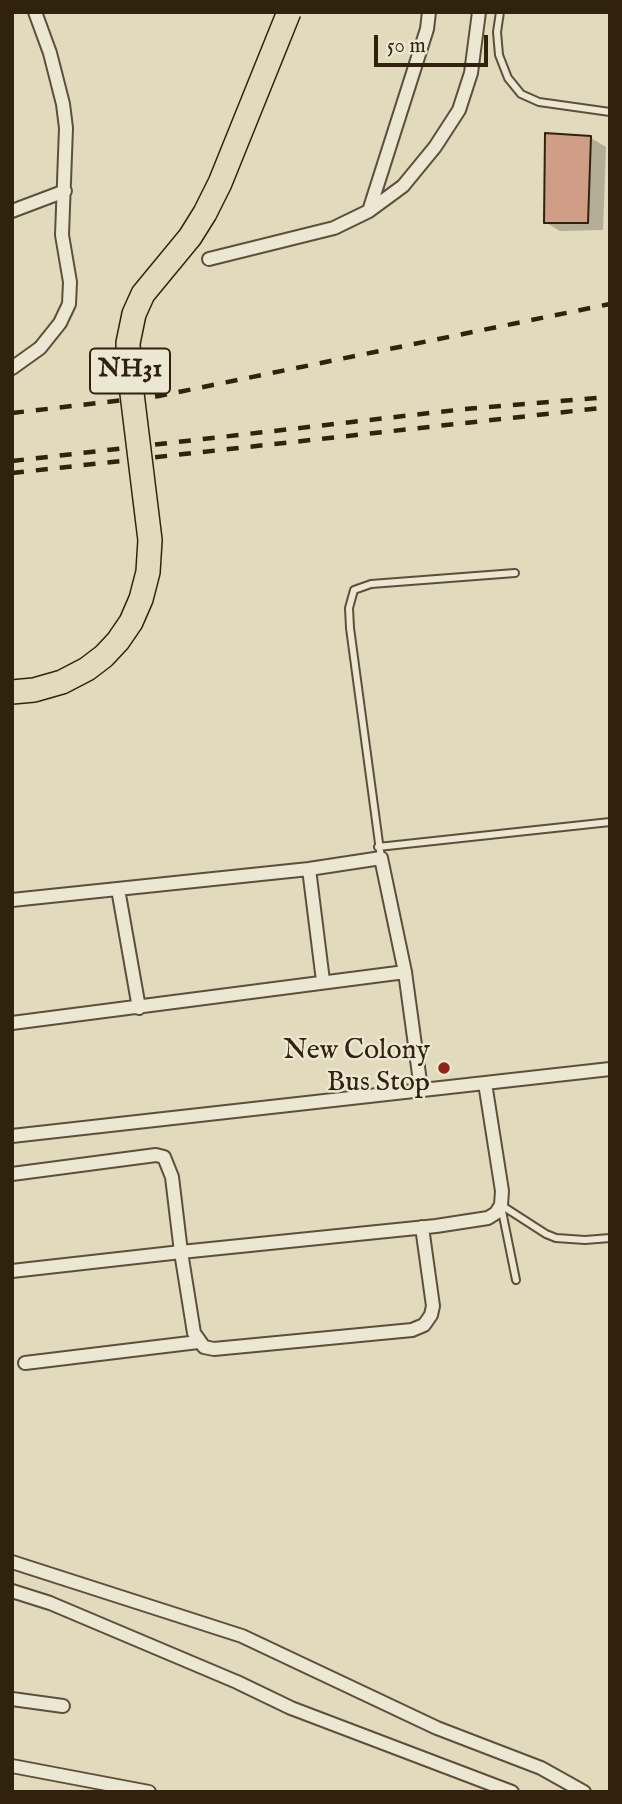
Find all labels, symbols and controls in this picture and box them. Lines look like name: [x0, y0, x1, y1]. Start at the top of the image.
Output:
scale bar: [377, 21, 491, 65]
text: 50 m: [387, 33, 426, 60]
road number: NH31: [90, 348, 170, 394]
place label: New Colony Bus Stop: [283, 1035, 430, 1101]
marker: New Colony Bus Stop: [436, 1060, 452, 1076]

